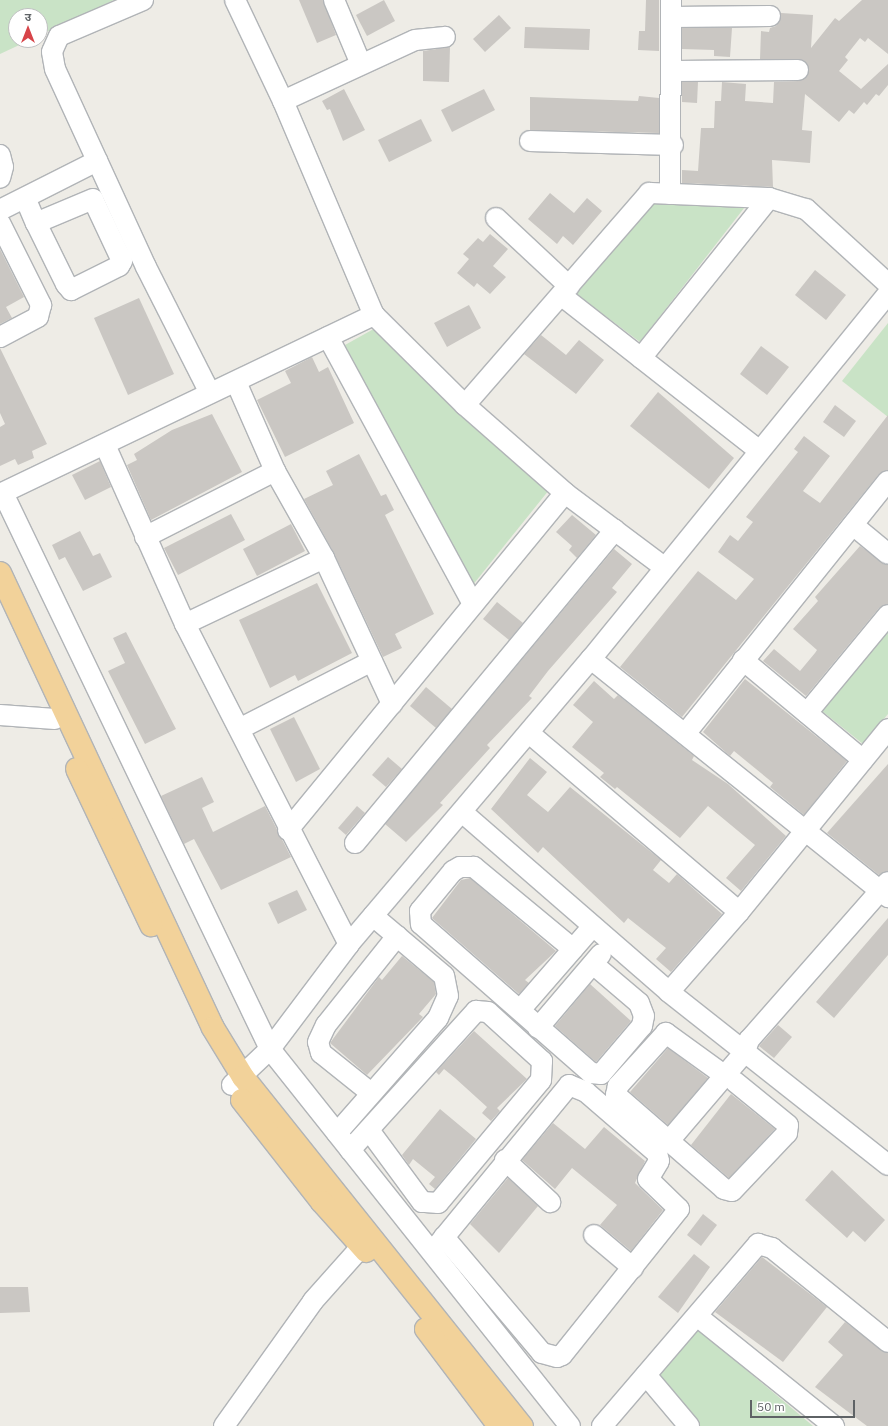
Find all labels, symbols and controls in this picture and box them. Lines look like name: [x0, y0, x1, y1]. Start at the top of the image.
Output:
north arrow: [8, 8, 48, 48]
text: उ: [25, 10, 31, 24]
scale bar: [752, 1392, 857, 1418]
text: 50 m: [757, 1399, 785, 1414]

